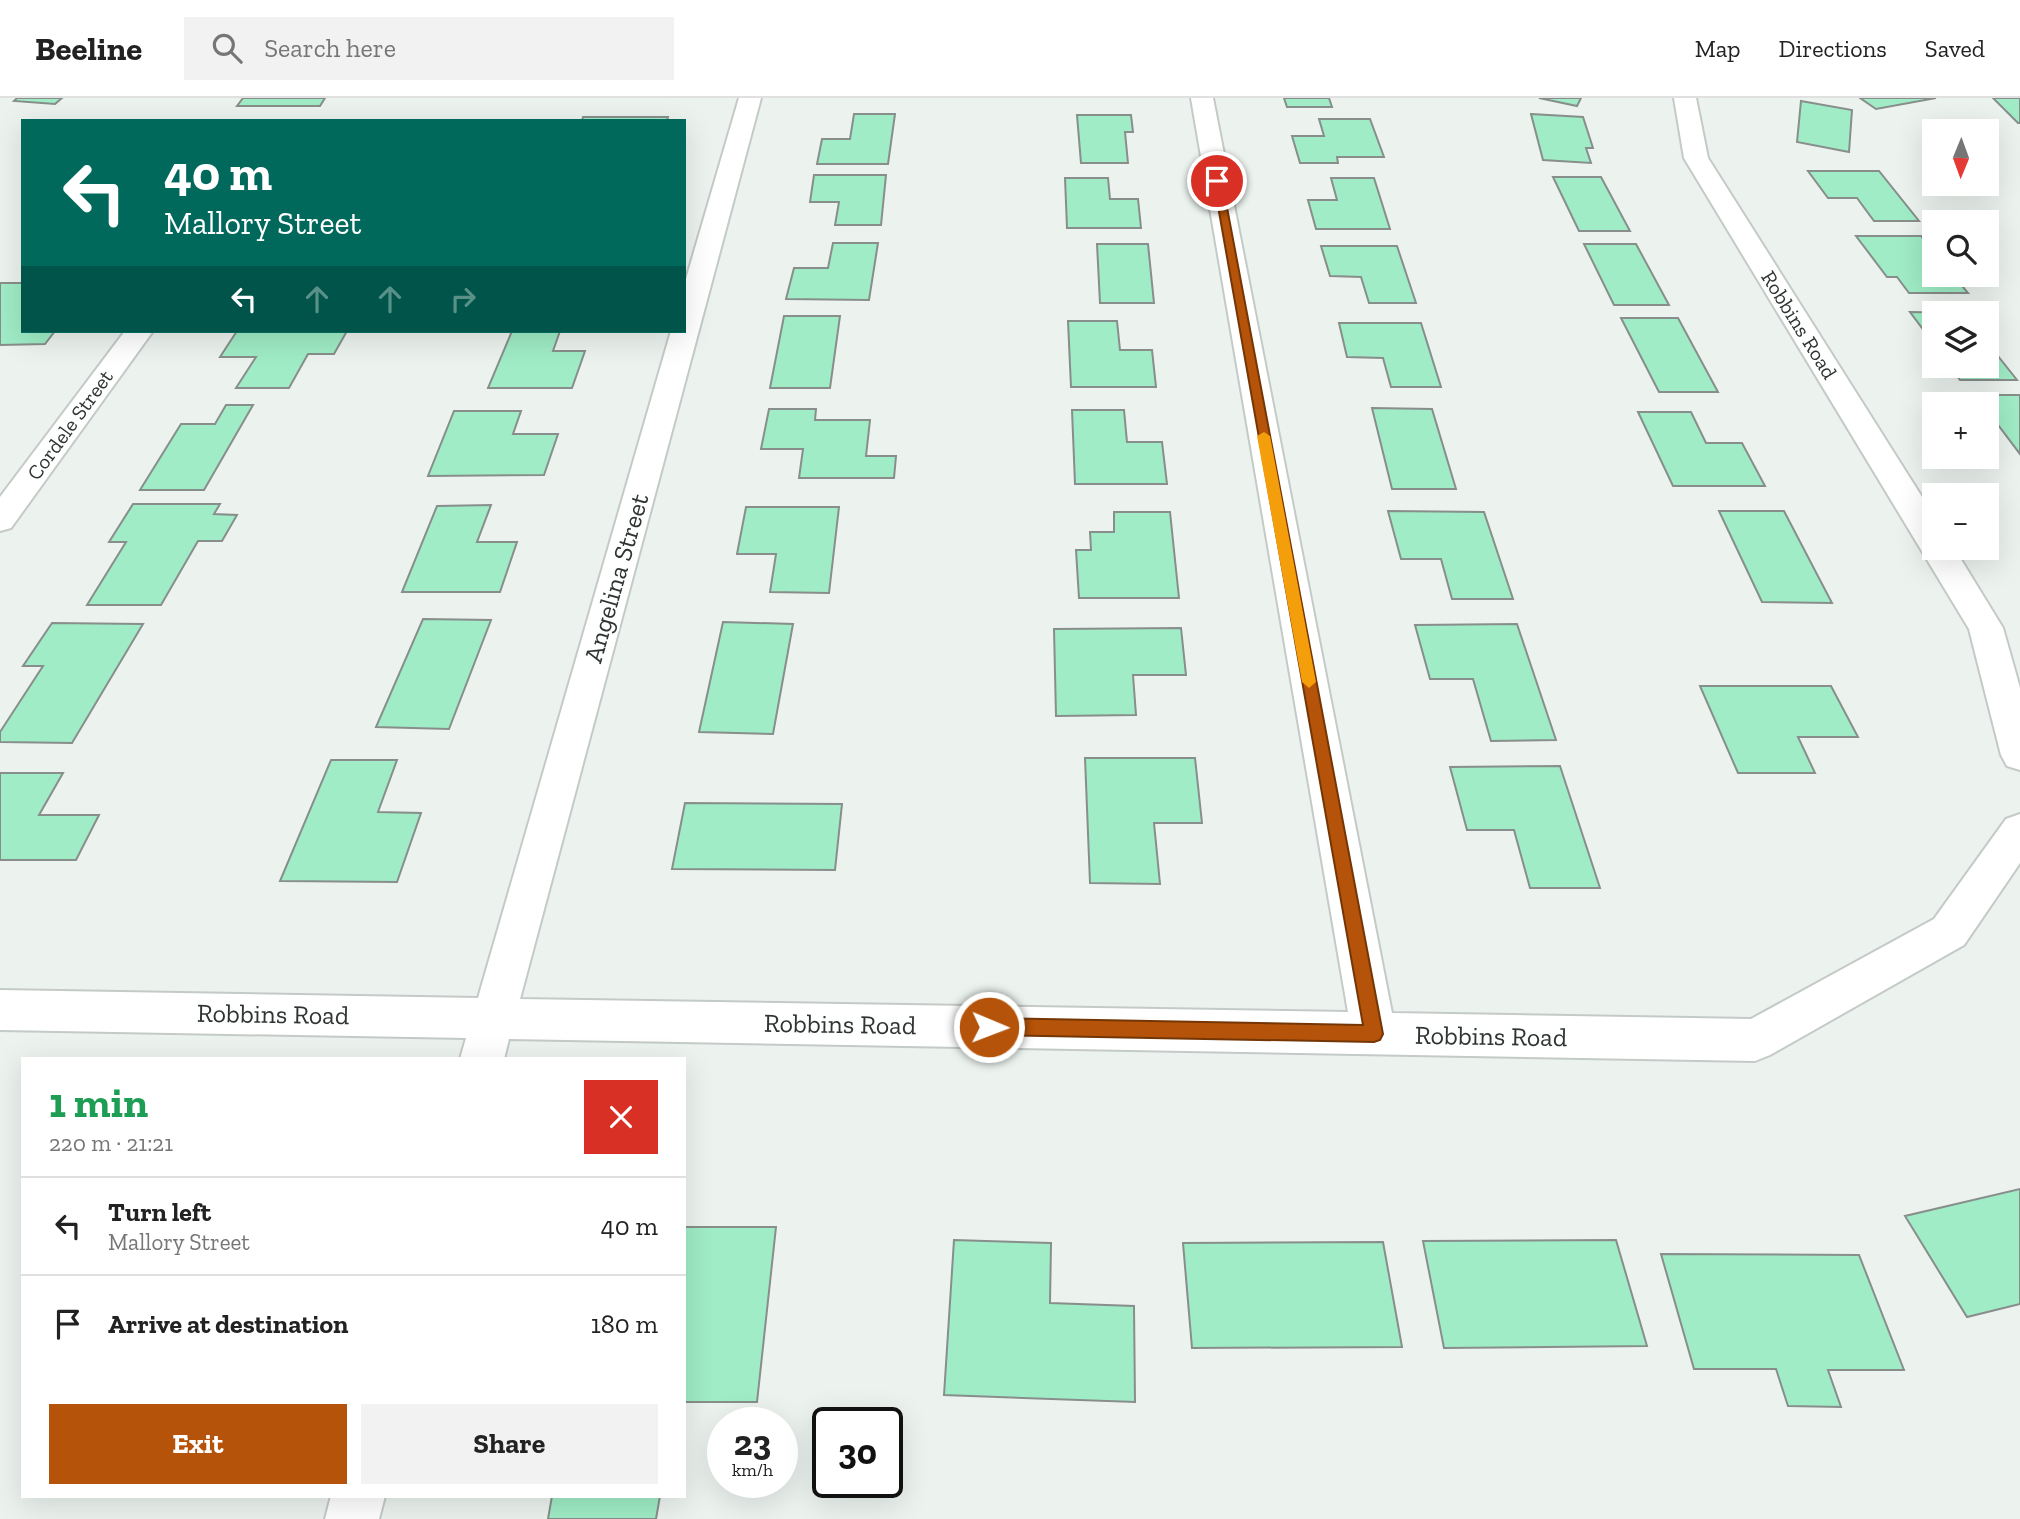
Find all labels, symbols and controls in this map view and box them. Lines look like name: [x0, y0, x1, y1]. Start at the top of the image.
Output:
search box: [184, 17, 674, 80]
text: Beeline: [35, 29, 142, 68]
icon: search: [208, 29, 246, 67]
text: Search here: [264, 32, 396, 64]
text: Map: [1695, 34, 1741, 63]
text: Directions: [1779, 34, 1887, 63]
text: Saved: [1925, 34, 1985, 63]
north arrow: [1922, 119, 1998, 196]
map controls: [1922, 119, 1999, 560]
text: 40 m: [164, 144, 272, 203]
icon: left: [49, 147, 140, 238]
pin: [1187, 151, 1247, 211]
icon: arrive: [1198, 162, 1236, 200]
text: Mallory Street: [164, 204, 361, 242]
button: search: [1922, 210, 1999, 287]
street label: Robbins Road: [1756, 266, 1843, 384]
icon: left: [225, 280, 263, 318]
icon: ahead: [298, 280, 336, 318]
icon: ahead: [371, 280, 409, 318]
icon: right: [444, 280, 482, 318]
button: layers: [1922, 301, 1999, 378]
street label: Cordele Street: [21, 365, 118, 485]
button: +: [1922, 392, 1999, 469]
button: −: [1922, 483, 1999, 560]
street label: Angelina Street: [577, 489, 655, 666]
position arrow: [952, 990, 1026, 1064]
street label: Robbins Road: [197, 997, 349, 1031]
street label: Robbins Road: [764, 1007, 916, 1041]
street label: Robbins Road: [1415, 1019, 1567, 1053]
text: 1 min: [49, 1077, 148, 1128]
button: close: [584, 1080, 658, 1154]
text: 220 m · 21:21: [49, 1129, 173, 1157]
text: Turn left: [108, 1196, 211, 1228]
icon: left: [49, 1207, 87, 1245]
text: 40 m: [601, 1210, 658, 1242]
text: Mallory Street: [108, 1228, 250, 1256]
icon: arrive: [49, 1305, 87, 1343]
text: Arrive at destination: [108, 1308, 348, 1340]
text: 180 m: [591, 1308, 658, 1340]
button: Exit: [49, 1404, 347, 1484]
button: Share: [361, 1404, 658, 1484]
speed limit sign: 30: [812, 1407, 903, 1498]
text: 23: [734, 1422, 771, 1464]
text: km/h: [732, 1459, 773, 1481]

